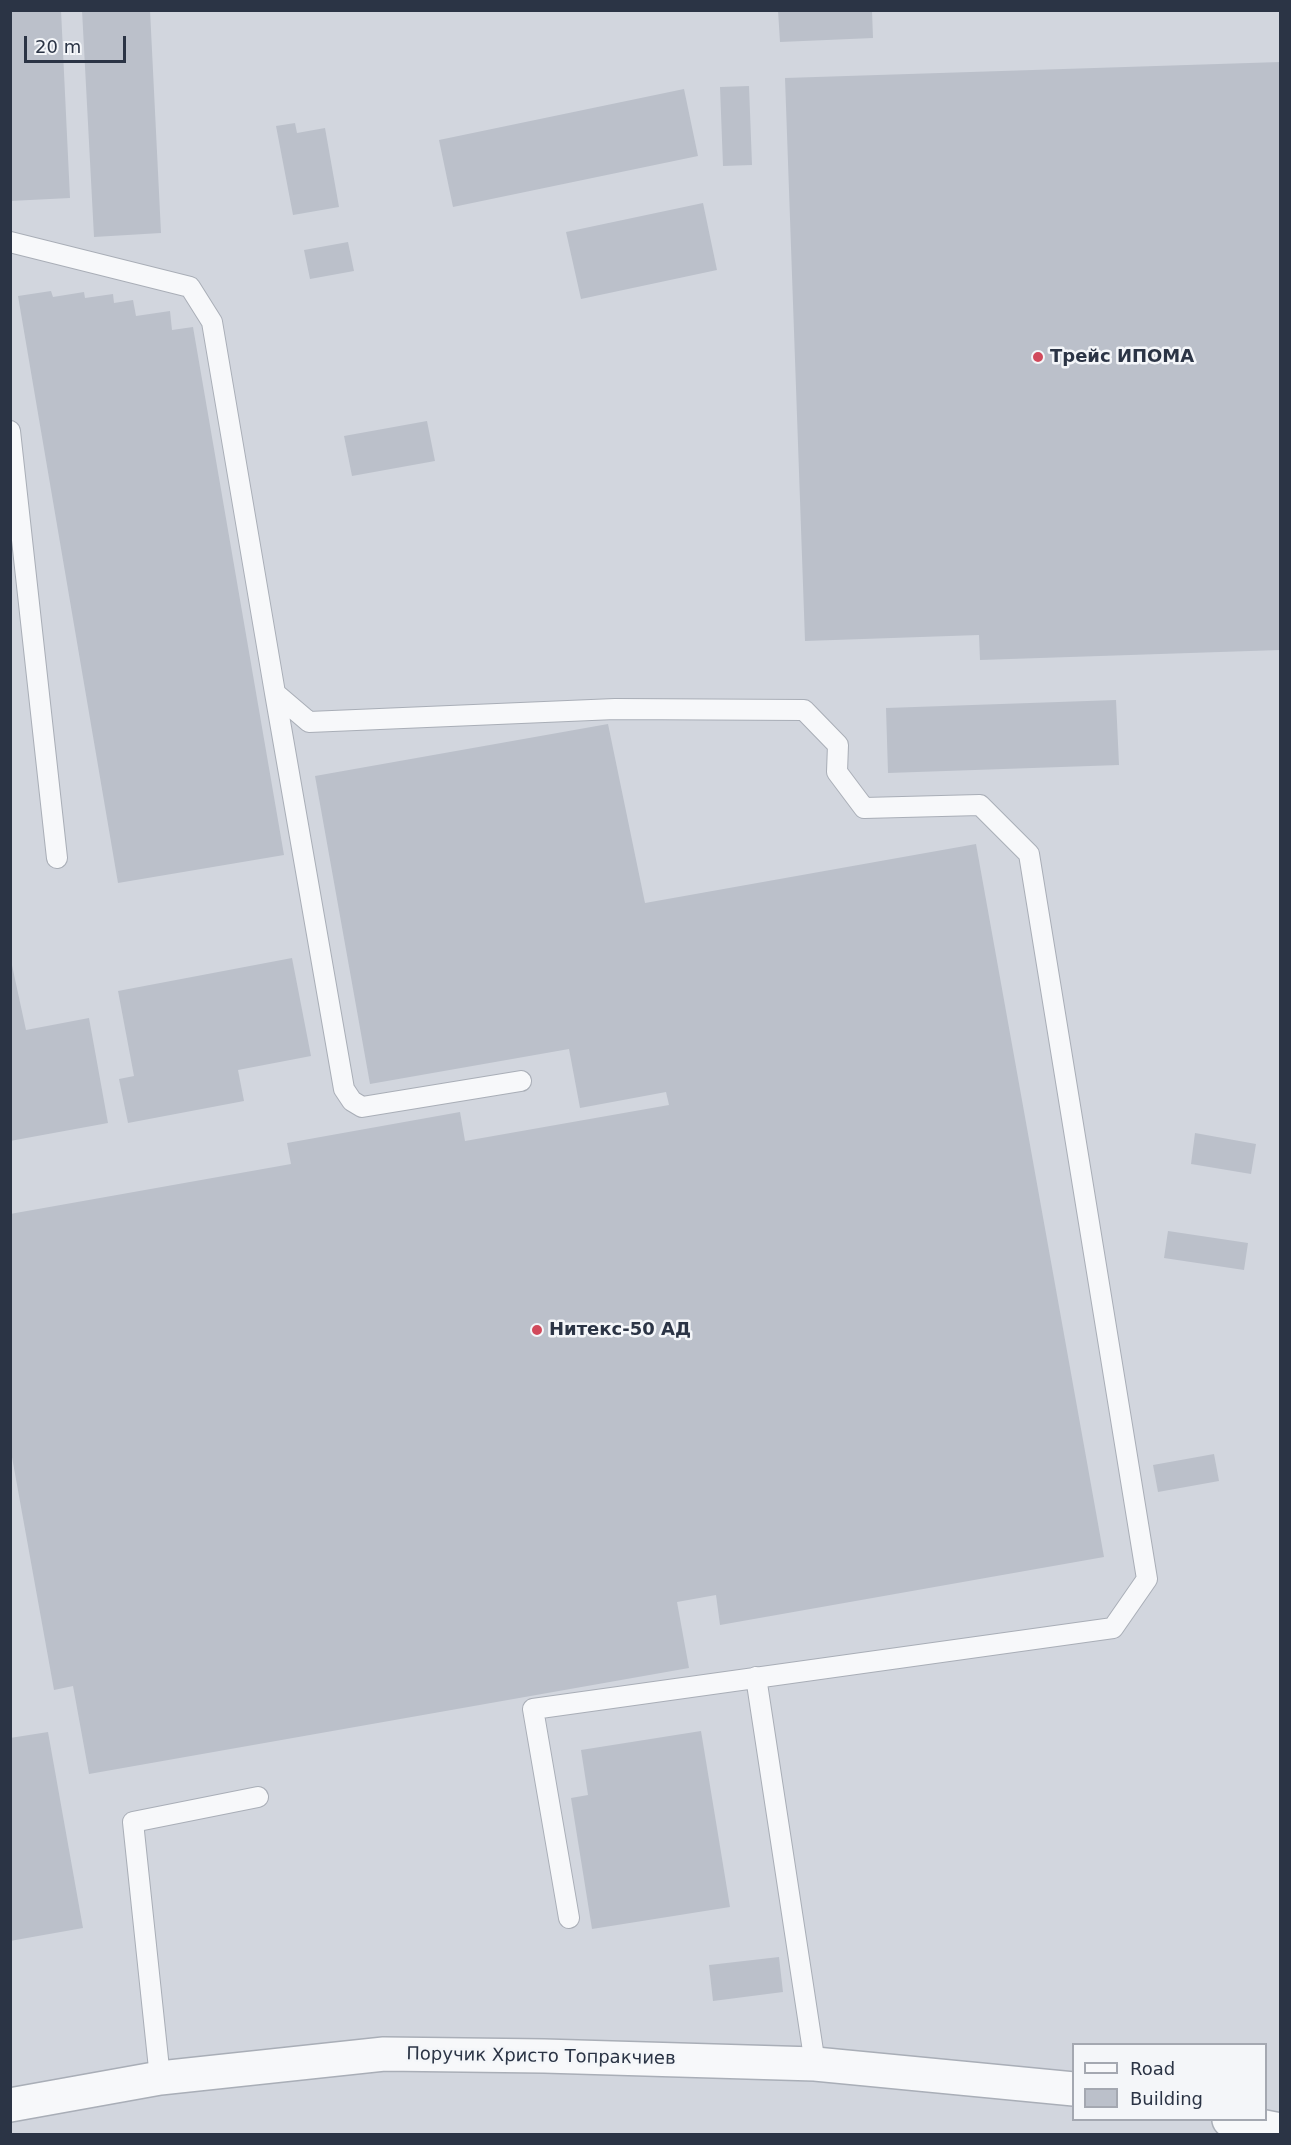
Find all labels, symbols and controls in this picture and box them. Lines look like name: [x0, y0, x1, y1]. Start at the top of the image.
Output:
scale bar: [27, 24, 129, 62]
text: 20 m: [35, 36, 81, 57]
place label: Трейс ИПОМА: [1050, 346, 1194, 368]
marker: Трейс ИПОМА: [1031, 350, 1045, 364]
place label: Нитекс-50 АД: [549, 1319, 691, 1341]
marker: Нитекс-50 АД: [530, 1323, 544, 1337]
legend: [1072, 2043, 1267, 2121]
street label: Поручик Христо Топракчиев: [406, 2044, 676, 2070]
text: Road: [1130, 2058, 1175, 2079]
text: Building: [1130, 2088, 1203, 2109]

